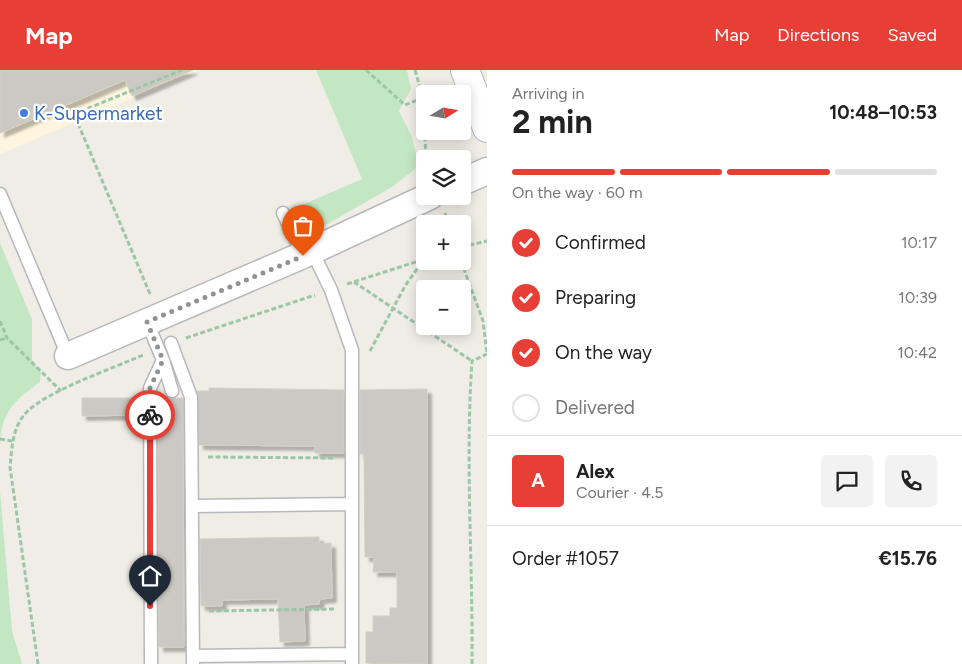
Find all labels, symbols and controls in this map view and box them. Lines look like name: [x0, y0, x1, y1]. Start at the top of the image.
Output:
text: Map: [25, 21, 73, 50]
text: Map: [714, 24, 749, 46]
text: Directions: [777, 24, 859, 46]
text: Saved: [887, 24, 937, 46]
text: Arriving in: [512, 84, 584, 103]
north arrow: [416, 85, 471, 140]
map controls: [416, 85, 471, 335]
text: 10:48–10:53: [829, 101, 937, 124]
place label: K-Supermarket: [34, 102, 163, 125]
text: 2 min: [512, 103, 593, 141]
marker: K-Supermarket: [18, 107, 30, 119]
button: layers: [416, 150, 471, 205]
text: On the way · 60 m: [512, 183, 643, 202]
pin: [282, 205, 324, 256]
icon: bag: [289, 212, 317, 240]
button: +: [416, 215, 471, 270]
icon: check: [512, 229, 540, 257]
text: Confirmed: [555, 231, 646, 254]
text: 10:17: [901, 233, 937, 252]
button: −: [416, 280, 471, 335]
icon: check: [512, 284, 540, 312]
text: Preparing: [555, 286, 636, 309]
text: 10:39: [898, 288, 937, 307]
icon: check: [512, 339, 540, 367]
text: On the way: [555, 341, 652, 364]
text: 10:42: [897, 343, 937, 362]
courier: [125, 390, 175, 440]
text: Delivered: [555, 396, 635, 419]
icon: bike: [136, 401, 164, 429]
button: chat: [821, 455, 873, 507]
button: phone: [885, 455, 937, 507]
text: Alex: [576, 460, 615, 483]
text: A: [531, 469, 545, 492]
text: Courier · 4.5: [576, 483, 663, 502]
text: Order #1057: [512, 547, 619, 570]
text: €15.76: [878, 547, 937, 570]
pin: [129, 555, 171, 606]
icon: home: [136, 562, 164, 590]

